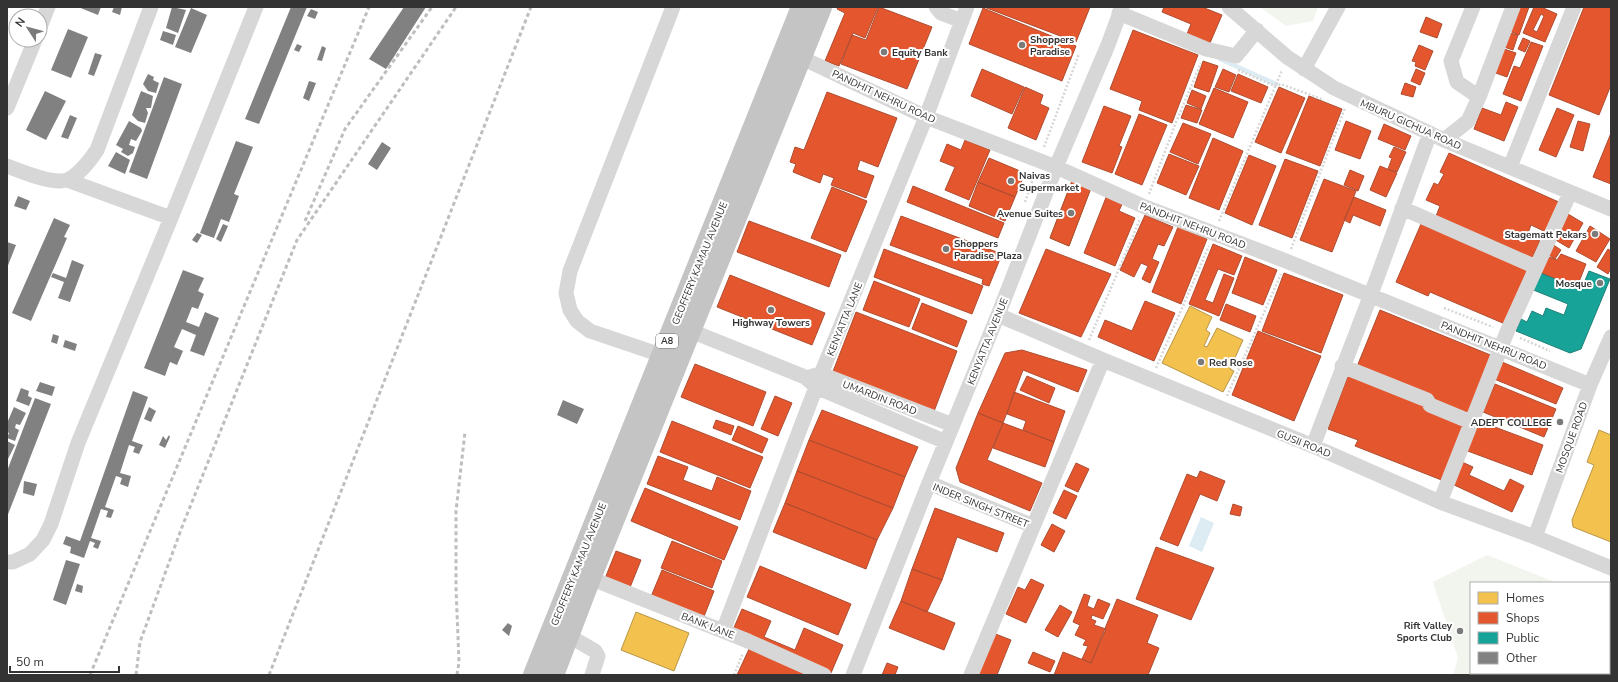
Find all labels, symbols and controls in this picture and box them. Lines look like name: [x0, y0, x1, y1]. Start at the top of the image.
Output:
north arrow: [8, 8, 48, 48]
text: N: [12, 15, 29, 30]
place label: Shoppers Paradise: [1030, 33, 1074, 59]
marker: Shoppers Paradise: [1017, 40, 1027, 50]
place label: Equity Bank: [892, 46, 948, 60]
marker: Equity Bank: [879, 47, 889, 57]
street label: PANDHIT NEHRU ROAD: [830, 67, 938, 127]
street label: MBURU GICHUA ROAD: [1358, 96, 1463, 154]
place label: Naivas Supermarket: [1019, 169, 1079, 195]
marker: Naivas Supermarket: [1006, 176, 1016, 186]
street label: PANDHIT NEHRU ROAD: [1137, 199, 1248, 253]
street label: GEOFFERY KAMAU AVENUE: [669, 200, 731, 327]
place label: Avenue Suites: [997, 207, 1063, 221]
marker: Avenue Suites: [1066, 208, 1076, 218]
place label: Stagematt Pekars: [1504, 228, 1587, 242]
marker: Stagematt Pekars: [1590, 229, 1600, 239]
place label: Shoppers Paradise Plaza: [954, 237, 1022, 263]
marker: Shoppers Paradise Plaza: [941, 244, 951, 254]
place label: Mosque: [1555, 277, 1593, 291]
marker: Mosque: [1595, 278, 1605, 288]
street label: KENYATTA LANE: [824, 280, 866, 358]
street label: KENYATTA AVENUE: [964, 296, 1012, 387]
marker: Highway Towers: [766, 305, 776, 315]
place label: Highway Towers: [732, 316, 810, 330]
street label: PANDHIT NEHRU ROAD: [1439, 318, 1549, 374]
road number: A8: [656, 334, 678, 348]
place label: Red Rose: [1209, 356, 1253, 370]
marker: Red Rose: [1196, 357, 1206, 367]
street label: UMARDIN ROAD: [840, 377, 919, 419]
street label: MOSQUE ROAD: [1553, 400, 1591, 475]
place label: ADEPT COLLEGE: [1471, 416, 1552, 430]
marker: ADEPT COLLEGE: [1555, 417, 1565, 427]
street label: GUSII ROAD: [1274, 427, 1333, 461]
street label: INDER SINGH STREET: [931, 480, 1031, 532]
street label: GEOFFERY KAMAU AVENUE: [548, 501, 610, 628]
legend: [1470, 582, 1610, 674]
text: Homes: [1506, 590, 1544, 606]
street label: BANK LANE: [679, 609, 736, 643]
text: Shops: [1506, 610, 1540, 626]
place label: Rift Valley Sports Club: [1397, 619, 1453, 645]
marker: Rift Valley Sports Club: [1455, 626, 1465, 636]
text: Public: [1506, 630, 1540, 646]
scale bar: [10, 648, 119, 674]
text: Other: [1506, 650, 1538, 666]
text: 50 m: [16, 654, 44, 670]

